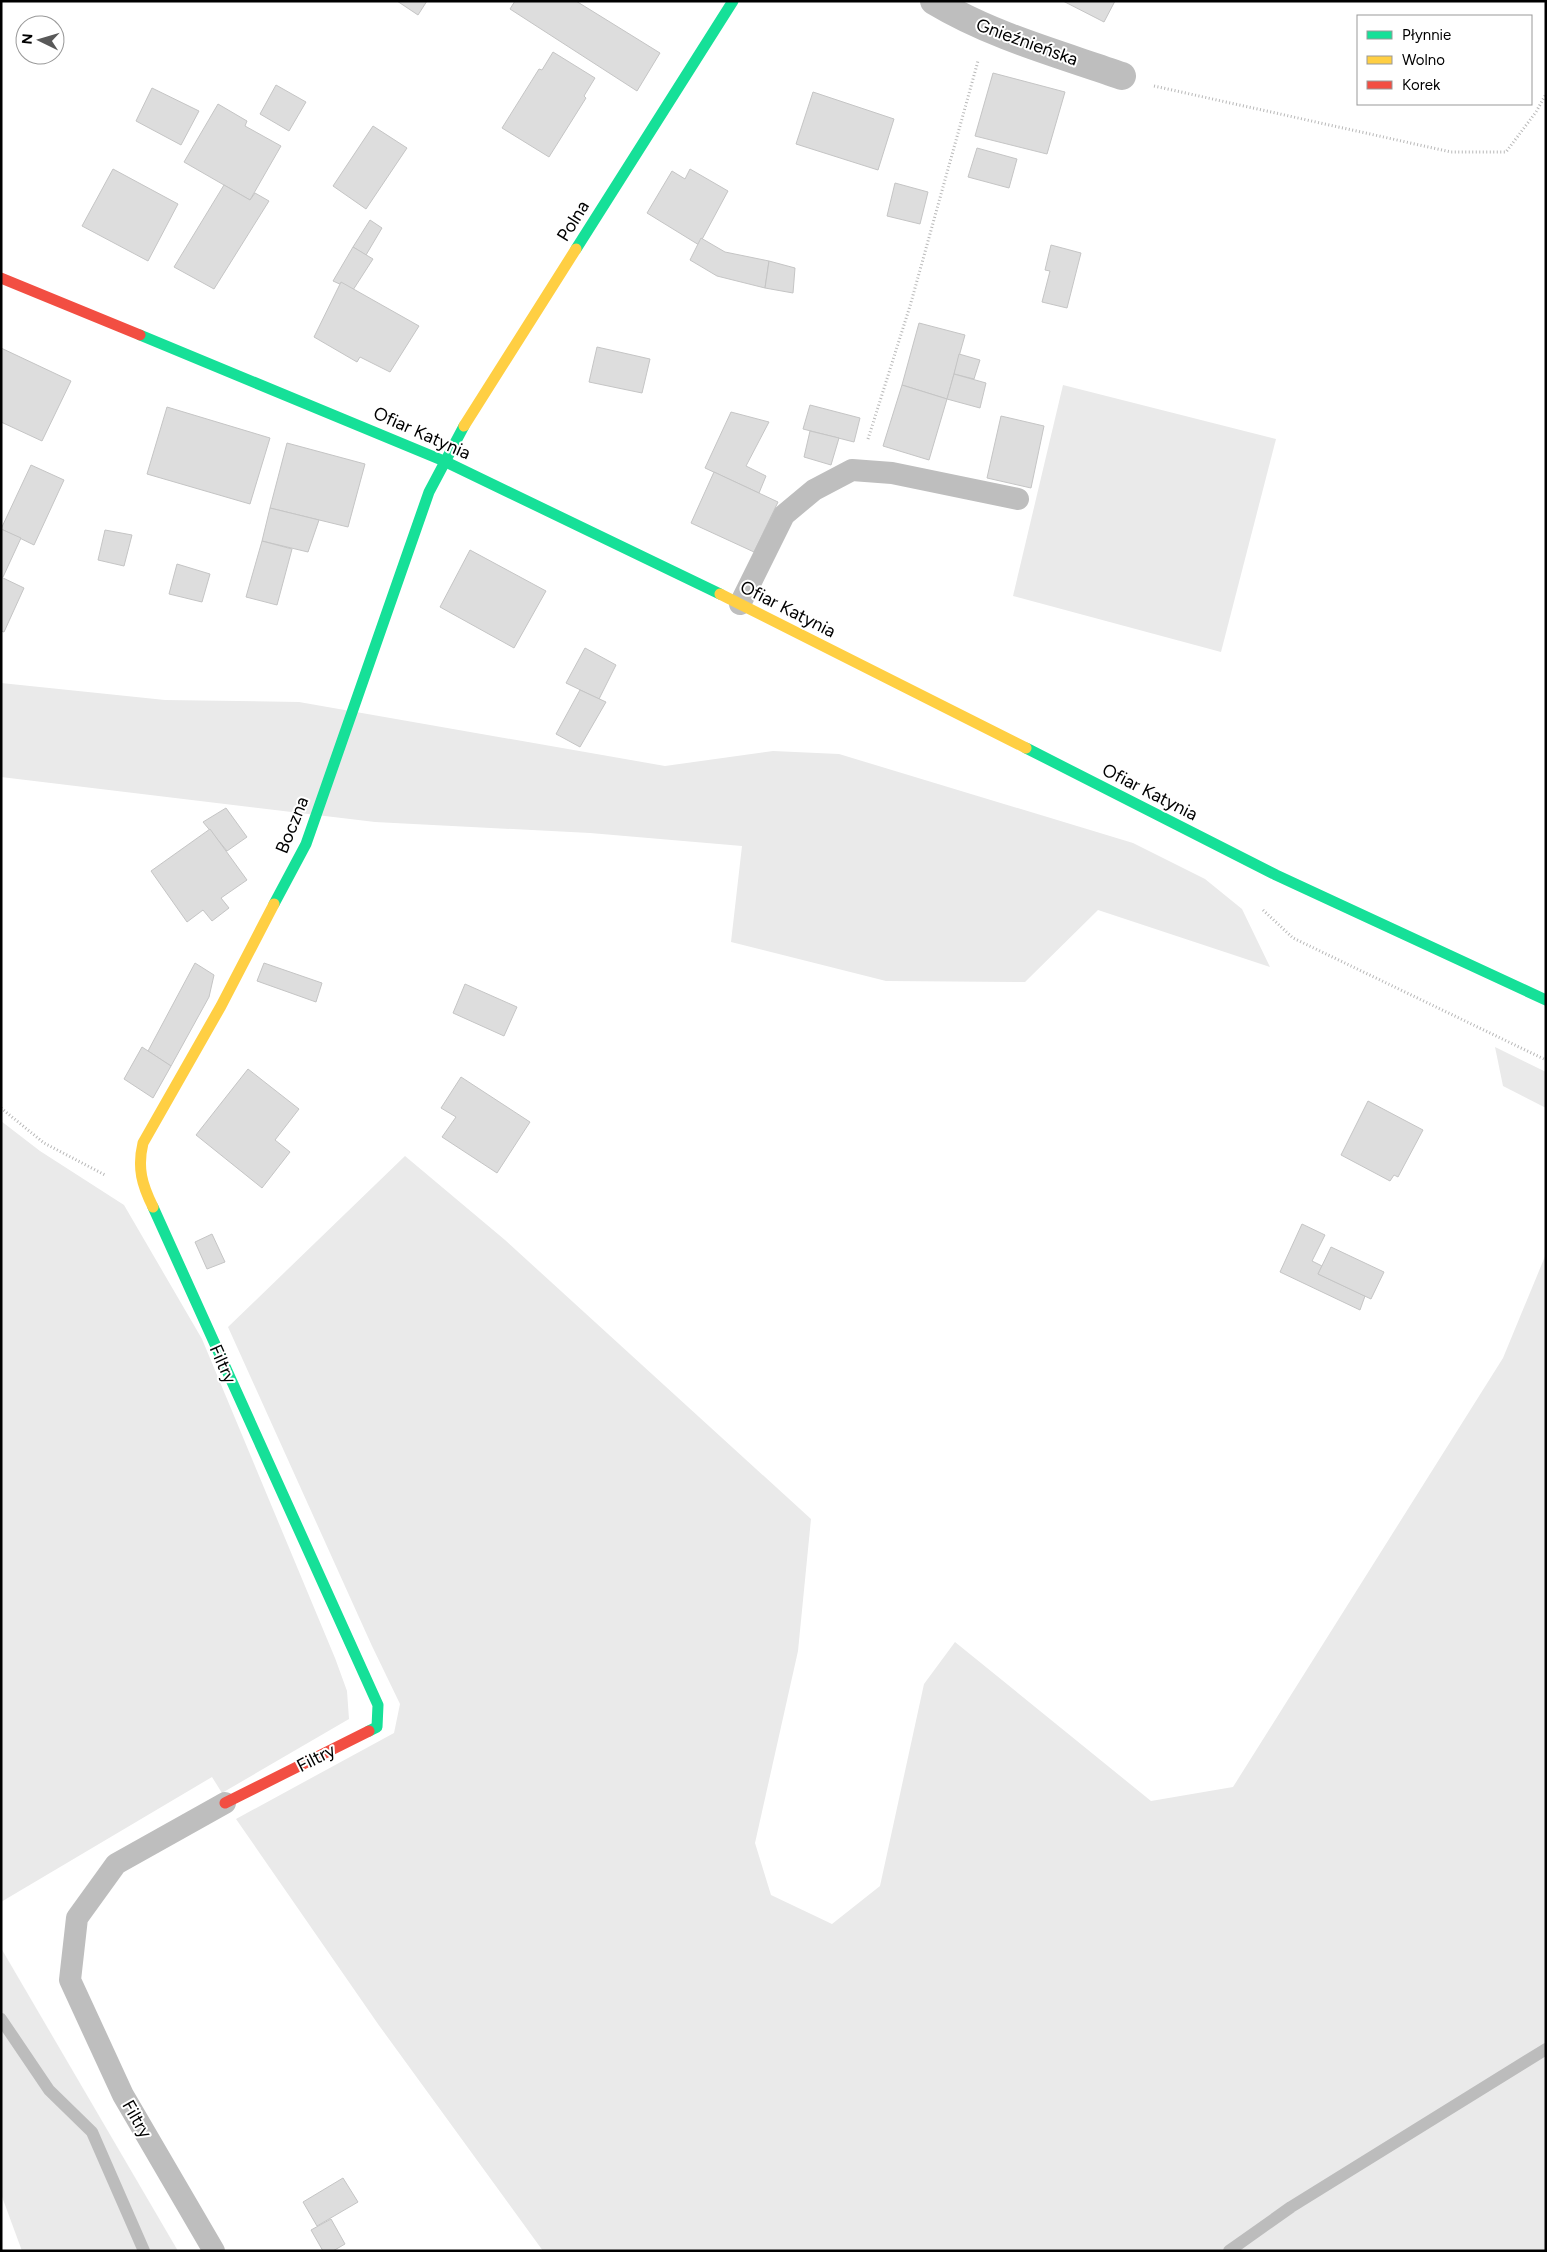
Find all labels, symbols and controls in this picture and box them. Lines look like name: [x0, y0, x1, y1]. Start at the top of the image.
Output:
street label: Gnieźnieńska: [973, 13, 1081, 71]
north arrow: [15, 15, 65, 65]
legend: [1357, 15, 1532, 105]
text: Płynnie: [1402, 26, 1451, 44]
text: N: [19, 33, 36, 45]
text: Wolno: [1402, 51, 1445, 69]
text: Korek: [1402, 76, 1441, 94]
street label: Polna: [552, 197, 594, 245]
street label: Ofiar Katynia: [370, 402, 474, 464]
street label: Ofiar Katynia: [737, 576, 839, 642]
street label: Ofiar Katynia: [1099, 759, 1201, 825]
street label: Boczna: [271, 793, 313, 857]
street label: Filtry: [205, 1341, 241, 1387]
street label: Filtry: [293, 1739, 339, 1777]
street label: Filtry: [117, 2096, 157, 2142]

